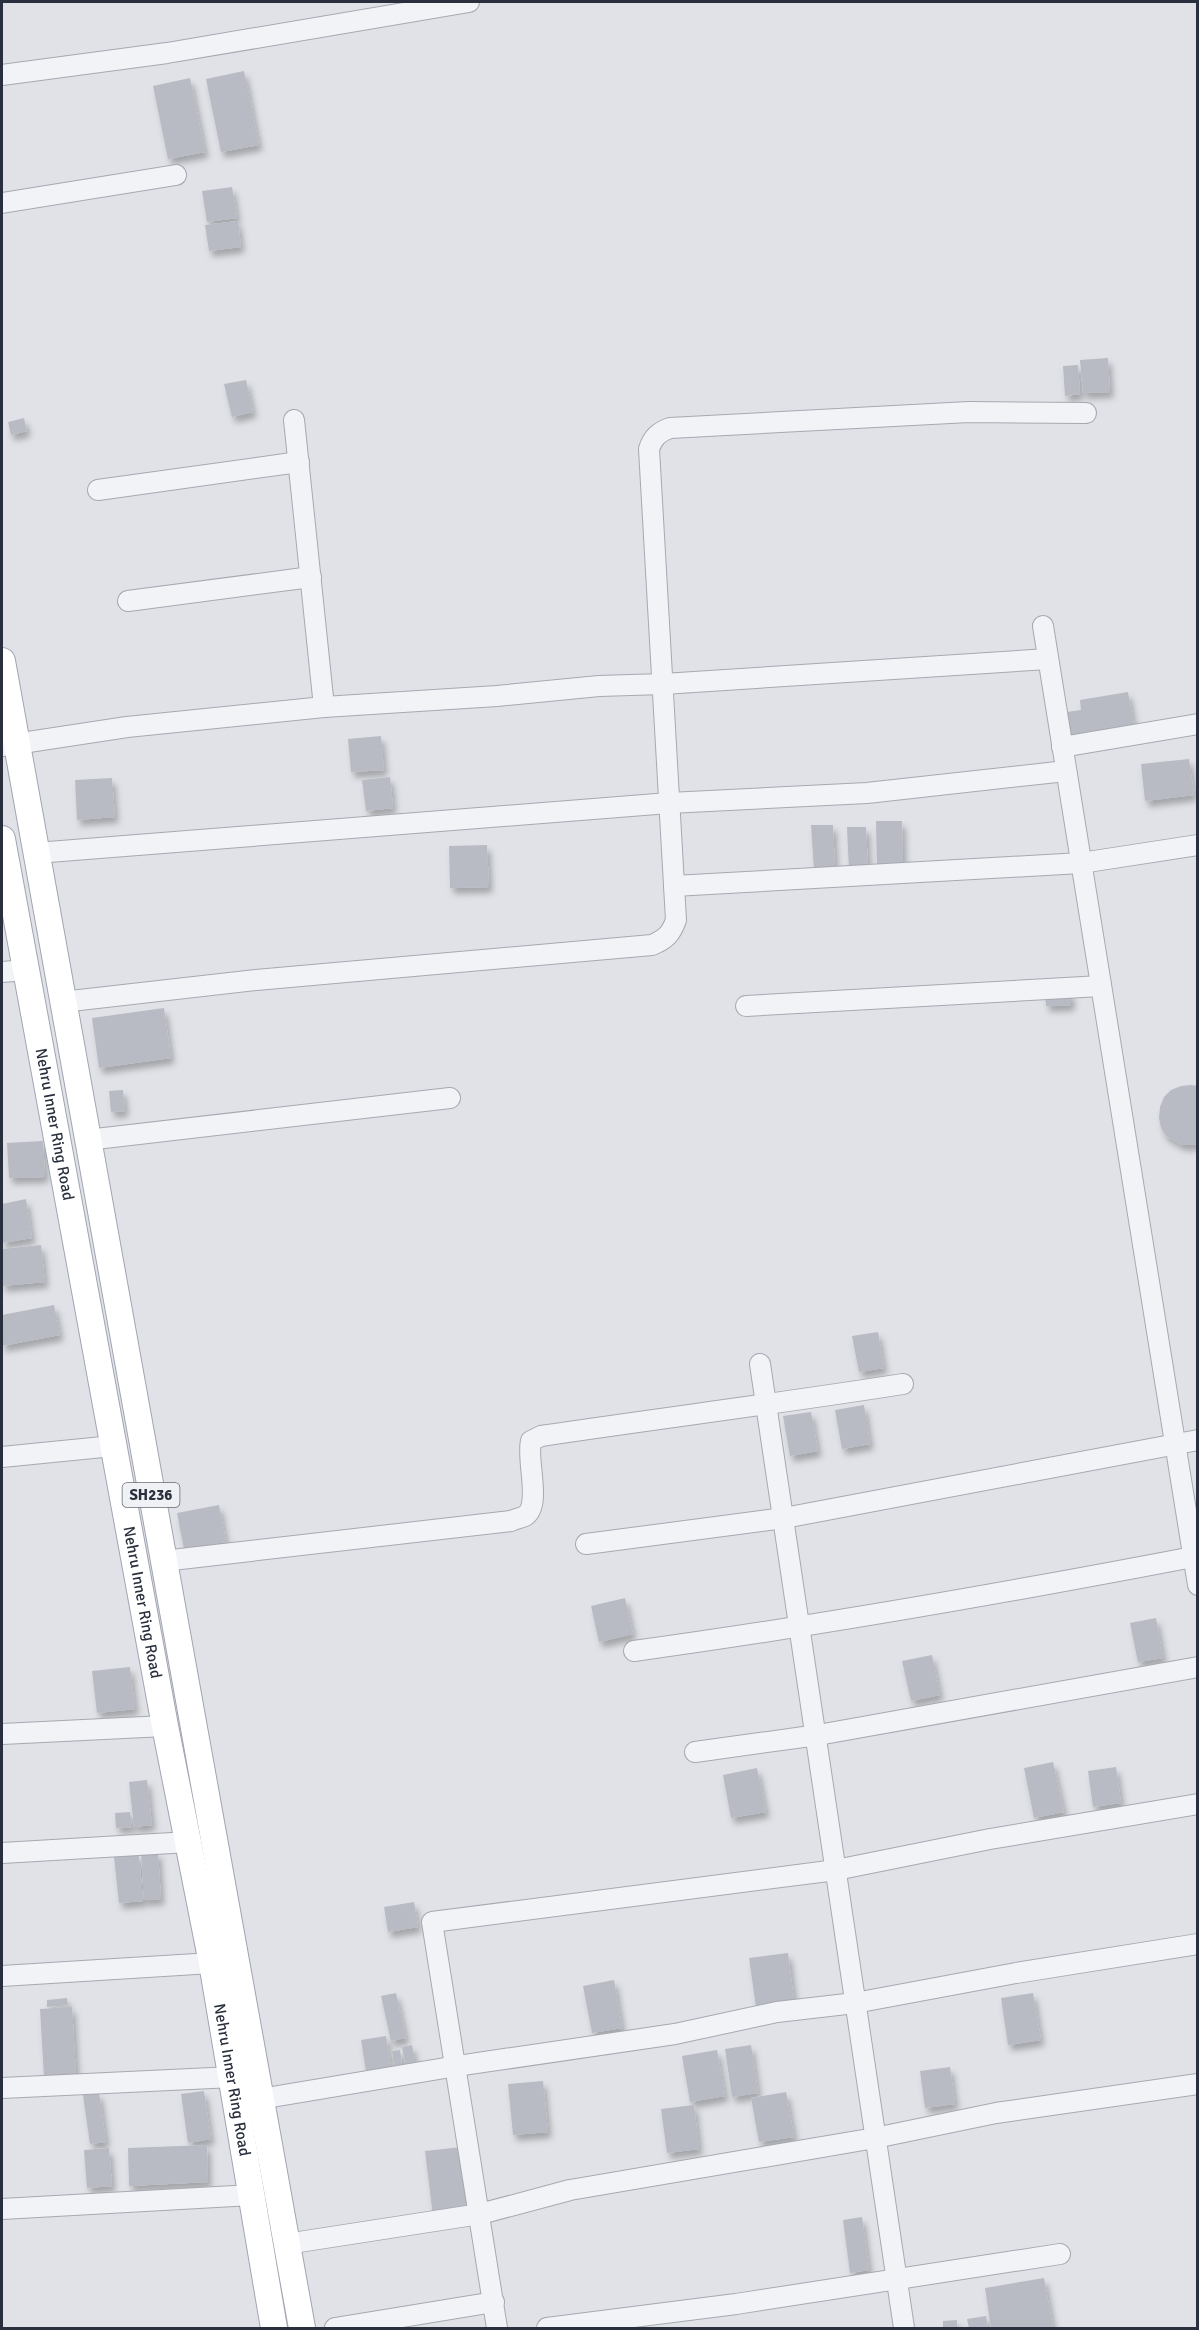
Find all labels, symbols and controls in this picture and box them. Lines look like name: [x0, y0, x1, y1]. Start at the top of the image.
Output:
street label: Nehru Inner Ring Road: [31, 1047, 78, 1202]
road number: SH236: [122, 1483, 180, 1507]
street label: Nehru Inner Ring Road: [118, 1525, 166, 1680]
street label: Nehru Inner Ring Road: [209, 2002, 255, 2158]

